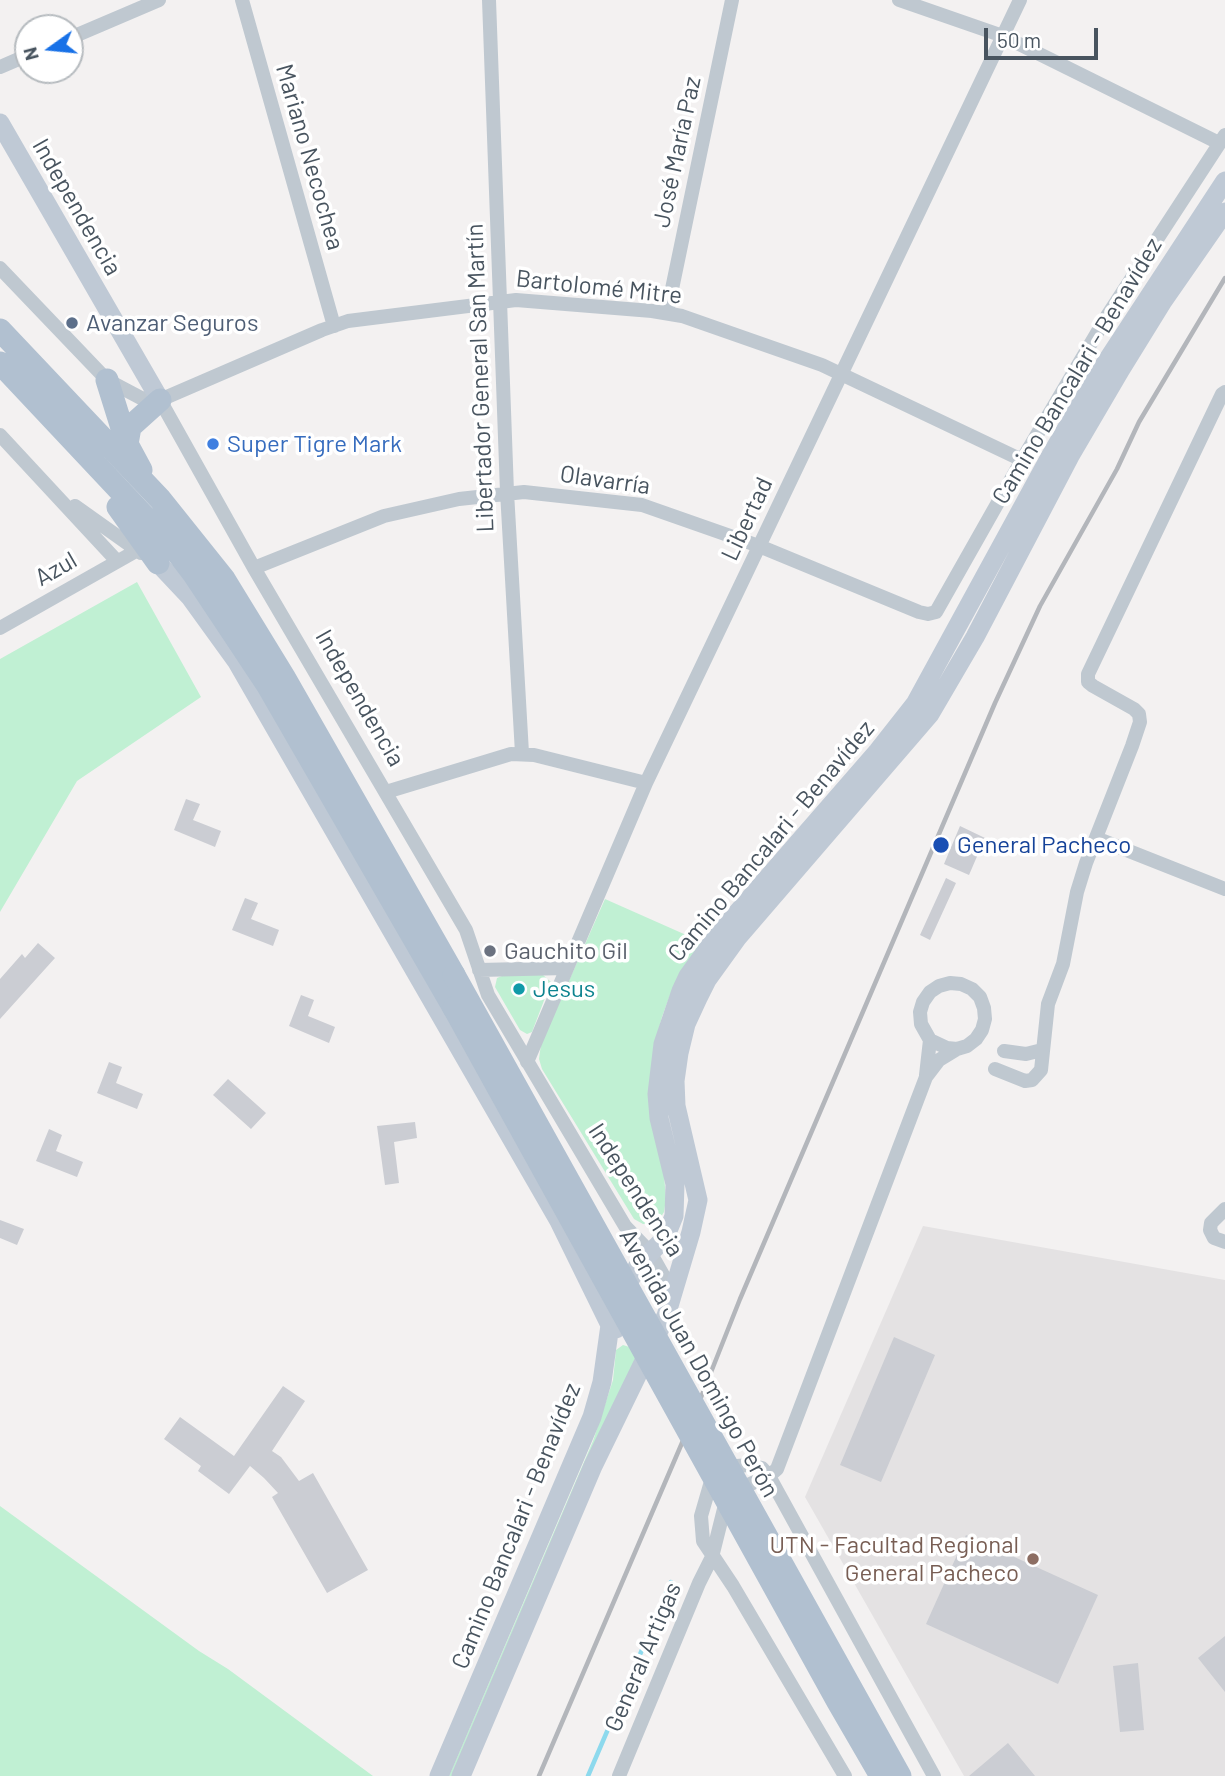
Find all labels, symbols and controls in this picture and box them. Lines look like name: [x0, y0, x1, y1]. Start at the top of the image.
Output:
north arrow: [14, 14, 84, 84]
scale bar: [987, 14, 1101, 58]
text: 50 m: [997, 27, 1041, 52]
text: N: [17, 45, 43, 63]
street label: Mariano Necochea: [270, 61, 350, 253]
street label: José María Paz: [647, 74, 707, 230]
street label: Independencia: [26, 134, 128, 280]
street label: Libertador General San Martín: [460, 223, 500, 533]
street label: Camino Bancalari - Benavídez: [986, 233, 1168, 509]
street label: Bartolomé Mitre: [514, 264, 684, 310]
place label: Avanzar Seguros: [86, 309, 258, 337]
marker: Avanzar Seguros: [64, 315, 80, 331]
place label: Super Tigre Mark: [227, 430, 402, 458]
marker: Super Tigre Mark: [205, 436, 221, 452]
street label: Olavarría: [558, 459, 652, 501]
street label: Libertad: [715, 473, 779, 565]
street label: Azul: [30, 546, 82, 592]
street label: Independencia: [309, 625, 411, 771]
street label: Camino Bancalari - Benavídez: [662, 715, 880, 967]
place label: General Pacheco: [957, 831, 1131, 859]
marker: General Pacheco: [931, 835, 951, 855]
place label: Gauchito Gil: [504, 937, 628, 965]
marker: Gauchito Gil: [482, 943, 498, 959]
place label: Jesus: [533, 975, 595, 1003]
marker: Jesus: [511, 981, 527, 997]
street label: Independencia: [582, 1118, 690, 1262]
street label: Avenida Juan Domingo Perón: [613, 1224, 785, 1502]
street label: Camino Bancalari - Benavídez: [445, 1379, 587, 1673]
place label: UTN - Facultad Regional General Pacheco: [769, 1531, 1019, 1587]
marker: UTN - Facultad Regional General Pacheco: [1025, 1551, 1041, 1567]
street label: General Artigas: [599, 1578, 687, 1736]

